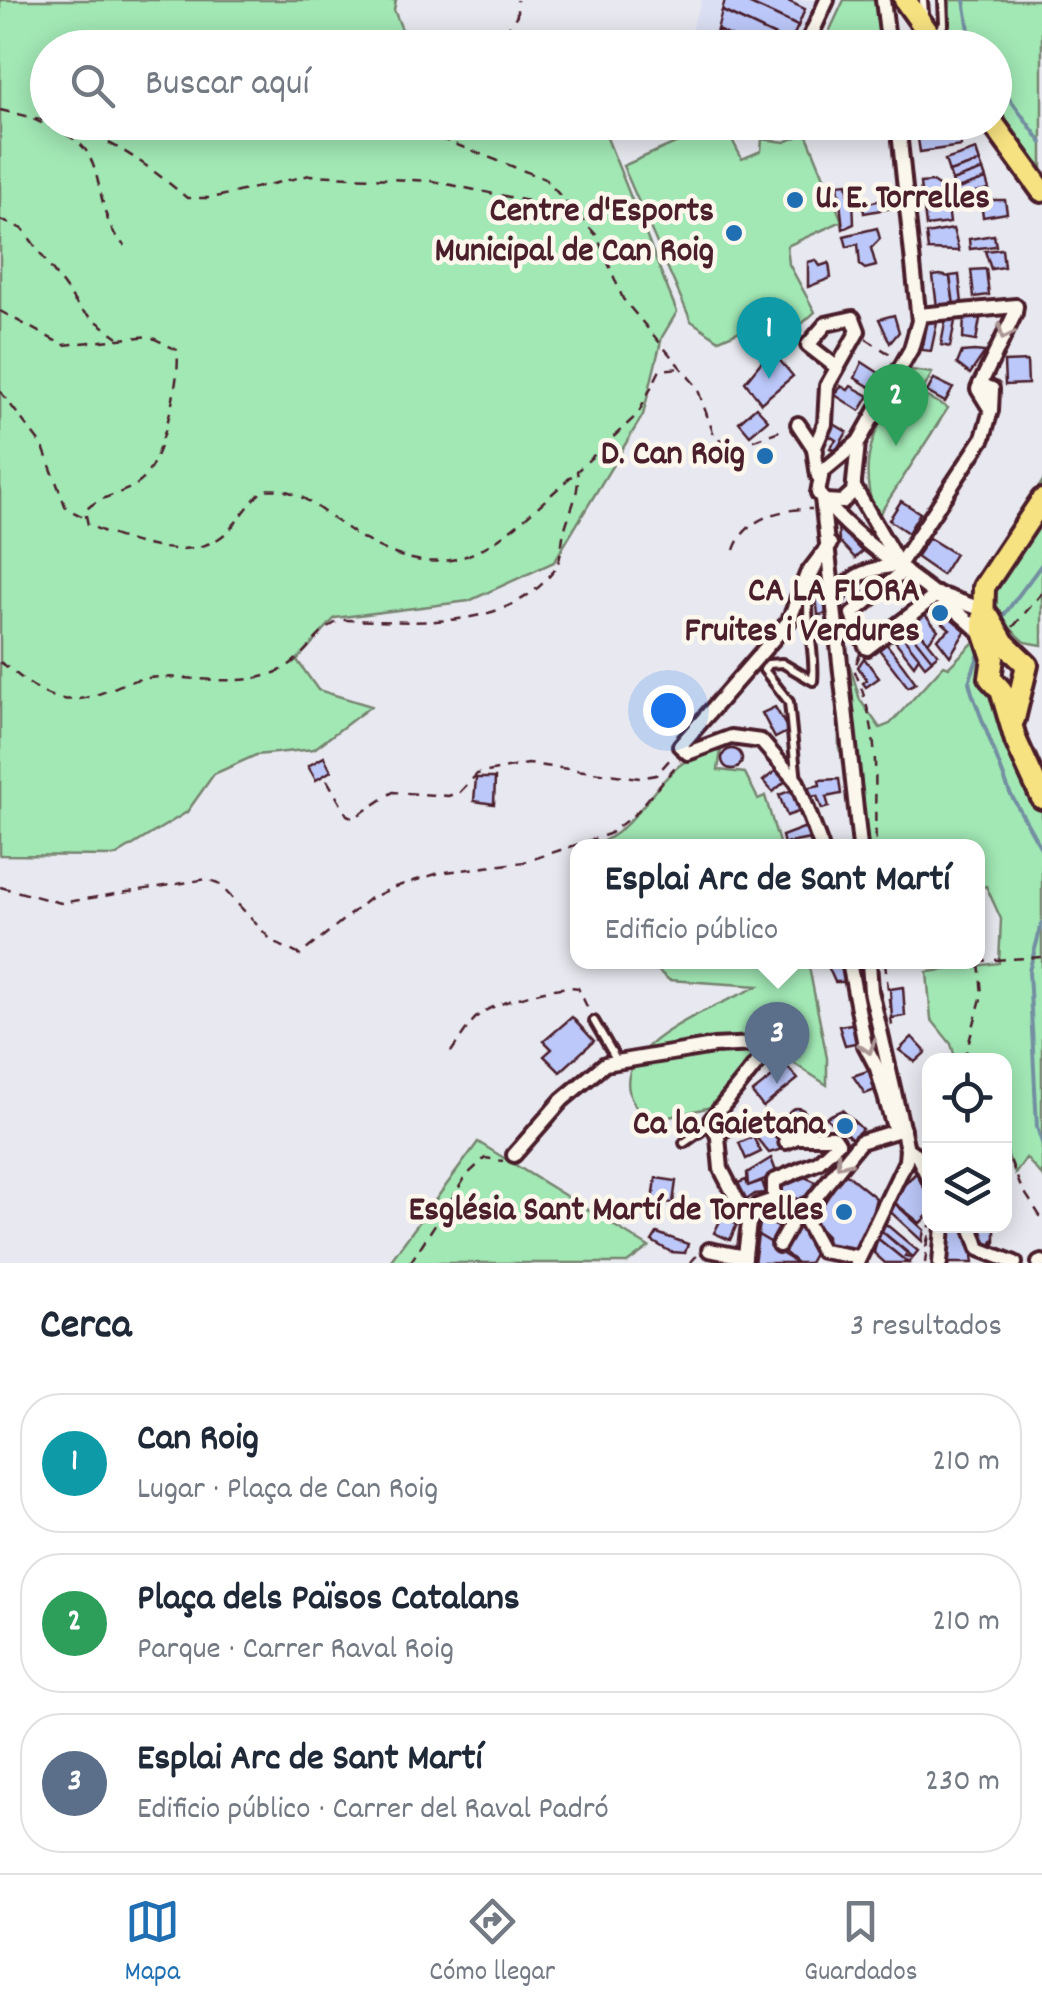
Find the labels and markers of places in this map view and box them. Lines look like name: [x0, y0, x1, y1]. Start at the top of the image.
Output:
place label: U. E. Torrelles: [815, 175, 990, 225]
place label: Centre d'Esports Municipal de Can Roig: [434, 188, 714, 278]
marker: U. E. Torrelles: [784, 189, 806, 211]
marker: Centre d'Esports Municipal de Can Roig: [723, 222, 745, 244]
pin: 1: [736, 296, 802, 379]
pin: 2: [864, 364, 928, 446]
place label: D. Can Roig: [601, 431, 745, 481]
marker: D. Can Roig: [754, 445, 776, 467]
place label: CA LA FLORA Fruites i Verdures: [685, 568, 920, 658]
marker: CA LA FLORA Fruites i Verdures: [929, 602, 951, 624]
pin: 3: [744, 1002, 810, 1084]
place label: Ca la Gaietana: [633, 1101, 827, 1151]
marker: Ca la Gaietana: [834, 1115, 856, 1137]
place label: Església Sant Martí de Torrelles: [408, 1187, 824, 1237]
marker: Església Sant Martí de Torrelles: [833, 1201, 855, 1223]

